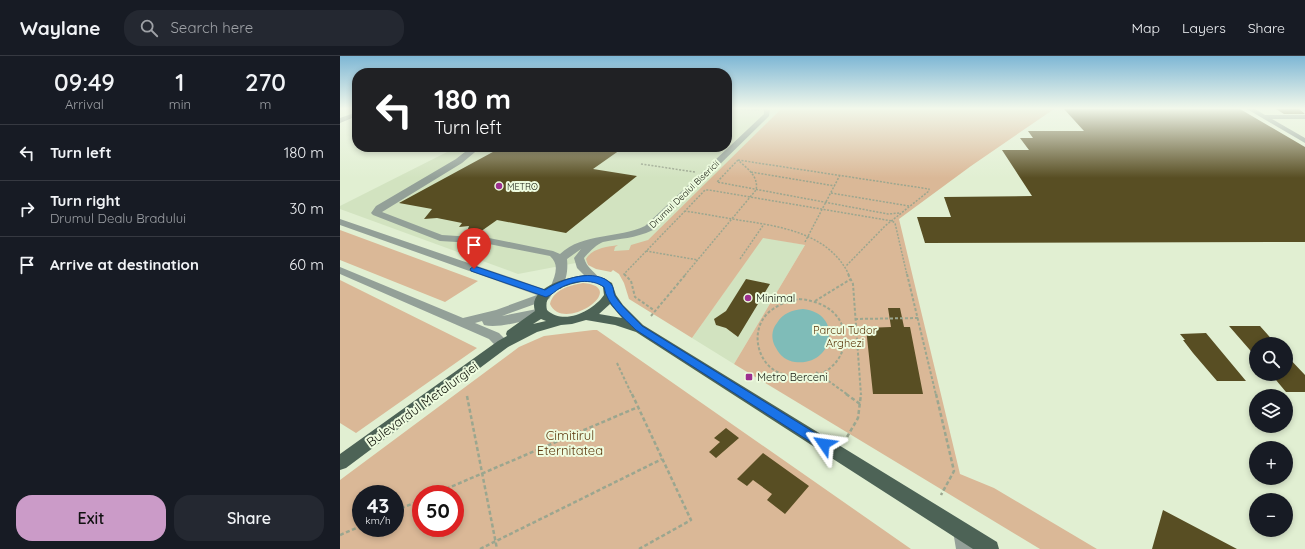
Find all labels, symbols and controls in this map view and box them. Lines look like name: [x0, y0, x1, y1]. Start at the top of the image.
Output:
search box: [124, 10, 404, 46]
text: Waylane: [20, 16, 100, 40]
icon: search: [138, 17, 160, 39]
text: Search here: [170, 18, 253, 37]
text: Map: [1131, 19, 1160, 37]
text: Layers: [1182, 19, 1226, 37]
text: Share: [1248, 19, 1285, 37]
text: 09:49: [54, 67, 115, 97]
text: 1: [175, 67, 185, 97]
text: 270: [245, 67, 286, 97]
text: 180 m: [434, 81, 511, 116]
icon: left: [368, 84, 420, 136]
text: Arrival: [65, 96, 104, 112]
text: min: [169, 96, 191, 112]
text: m: [260, 96, 271, 112]
text: Turn left: [434, 116, 502, 139]
icon: left: [16, 142, 38, 164]
text: Turn left: [50, 143, 112, 162]
text: 180 m: [284, 143, 324, 162]
street label: Drumul Dealul Bisericii: [647, 158, 721, 230]
marker: METRO: [494, 181, 504, 191]
place label: METRO: [507, 181, 538, 192]
text: Turn right: [50, 191, 121, 210]
icon: right: [16, 198, 38, 220]
text: 30 m: [289, 199, 324, 218]
text: Drumul Dealu Bradului: [50, 210, 186, 226]
pin: [457, 228, 491, 269]
icon: arrive: [463, 234, 485, 256]
icon: arrive: [16, 254, 38, 276]
text: Arrive at destination: [50, 255, 199, 274]
text: 60 m: [289, 255, 324, 274]
place label: Minimal: [756, 291, 795, 305]
marker: Minimal: [743, 293, 753, 303]
park label: Parcul Tudor Arghezi: [813, 323, 878, 350]
map controls: [1249, 337, 1293, 537]
button: search: [1249, 337, 1293, 381]
street label: Bulevardul Metalurgiei: [363, 358, 481, 450]
place label: Metro Berceni: [757, 370, 828, 384]
marker: Metro Berceni: [744, 372, 754, 382]
button: layers: [1249, 389, 1293, 433]
position arrow: [803, 423, 845, 465]
park label: Cimitirul Eternitatea: [537, 427, 603, 458]
button: +: [1249, 441, 1293, 485]
speed limit sign: 50: [412, 485, 464, 537]
text: 43: [367, 493, 389, 518]
button: −: [1249, 493, 1293, 537]
button: Exit: [16, 495, 166, 541]
button: Share: [174, 495, 324, 541]
text: km/h: [365, 514, 391, 527]

